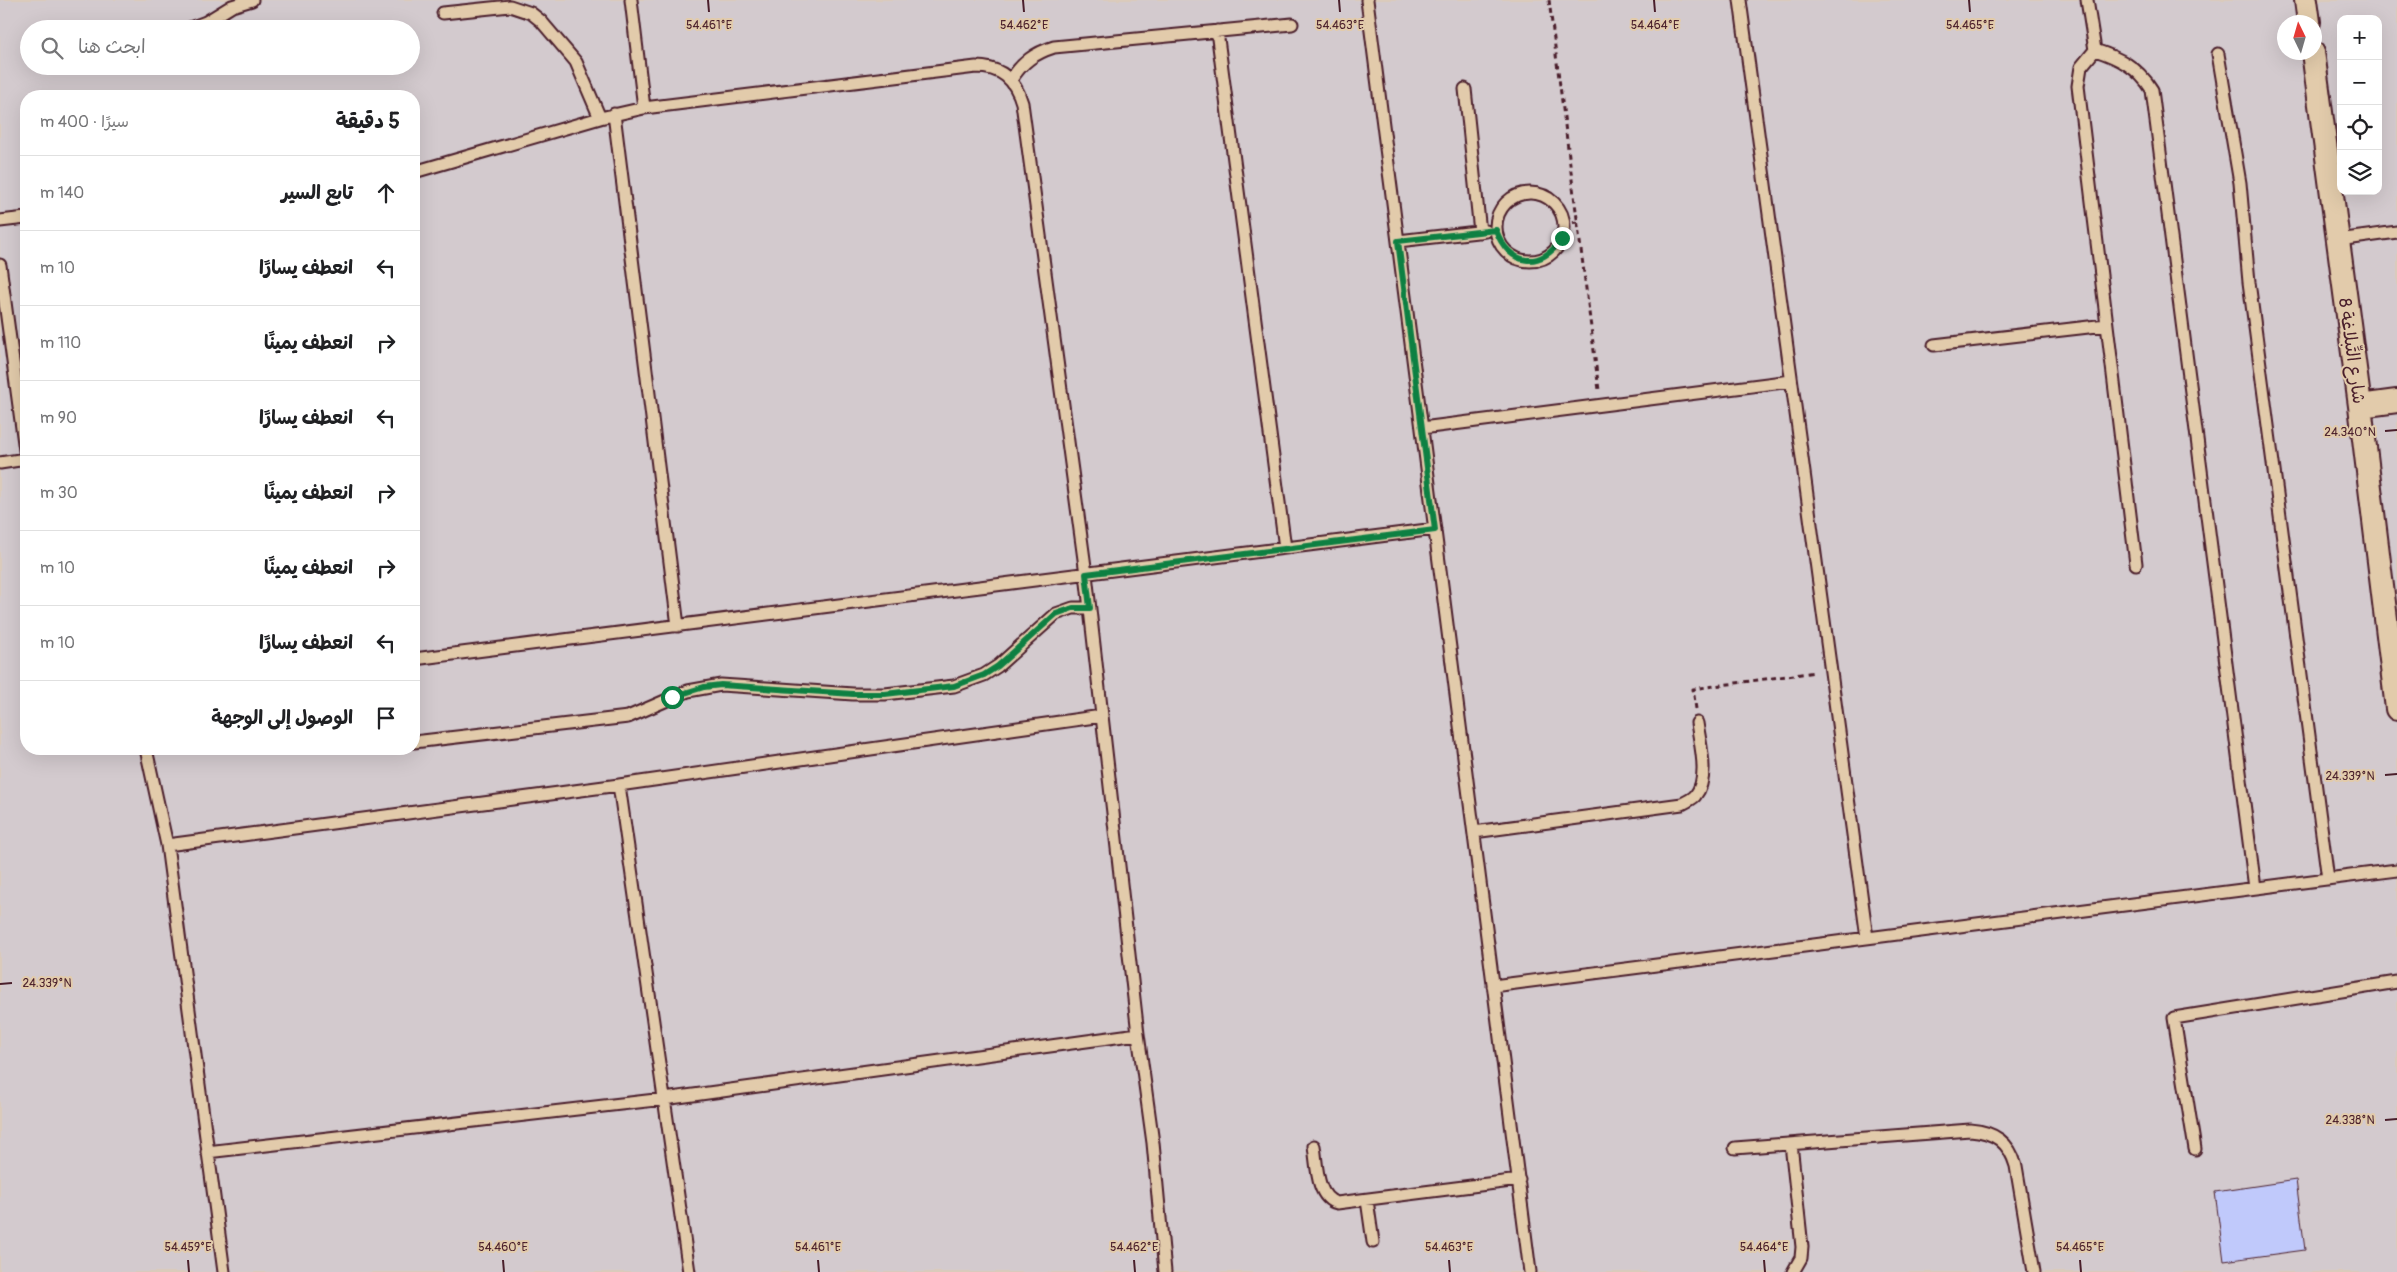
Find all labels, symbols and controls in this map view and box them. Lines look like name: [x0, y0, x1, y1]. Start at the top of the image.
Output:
north arrow: [2277, 15, 2322, 60]
map controls: [2337, 15, 2382, 195]
button: +: [2337, 15, 2382, 60]
text: 54.461°E: [686, 18, 732, 33]
text: 54.462°E: [1000, 18, 1048, 33]
text: 54.463°E: [1316, 18, 1364, 33]
text: 54.464°E: [1631, 18, 1679, 33]
text: 54.465°E: [1946, 18, 1994, 33]
search box: [20, 20, 420, 75]
icon: search: [38, 34, 66, 62]
text: ابحث هنا: [78, 35, 146, 59]
button: −: [2337, 60, 2382, 105]
button: locate: [2337, 105, 2382, 150]
text: 5 دقيقة: [336, 108, 400, 135]
text: سيرًا · 400 m: [40, 112, 129, 132]
button: layers: [2337, 150, 2382, 195]
icon: ahead: [372, 179, 400, 207]
text: تابع السير: [281, 181, 353, 205]
text: 140 m: [40, 183, 84, 203]
route end: [1551, 227, 1574, 250]
icon: left: [372, 254, 400, 282]
text: انعطف يسارًا: [259, 256, 353, 280]
text: 10 m: [40, 258, 75, 278]
street label: شارع التِّبلاغة 8: [2333, 297, 2371, 405]
icon: right: [372, 329, 400, 357]
text: انعطف يمينًا: [264, 331, 353, 355]
text: 110 m: [40, 333, 81, 353]
icon: left: [372, 404, 400, 432]
text: انعطف يسارًا: [259, 406, 353, 430]
text: 90 m: [40, 408, 77, 428]
text: 24.340°N: [2324, 425, 2376, 440]
icon: right: [372, 479, 400, 507]
text: انعطف يمينًا: [264, 481, 353, 505]
text: 30 m: [40, 483, 78, 503]
icon: right: [372, 554, 400, 582]
text: انعطف يمينًا: [264, 556, 353, 580]
text: 10 m: [40, 558, 75, 578]
icon: left: [372, 629, 400, 657]
text: انعطف يسارًا: [259, 631, 353, 655]
text: 10 m: [40, 633, 75, 653]
route start: [661, 686, 684, 709]
icon: arrive: [372, 704, 400, 732]
text: الوصول إلى الوجهة: [211, 706, 353, 730]
text: 24.339°N: [2325, 769, 2375, 784]
text: 24.339°N: [22, 976, 72, 991]
text: 24.338°N: [2325, 1113, 2375, 1128]
text: 54.459°E: [164, 1240, 212, 1255]
text: 54.460°E: [478, 1240, 528, 1255]
text: 54.461°E: [795, 1240, 841, 1255]
text: 54.462°E: [1110, 1240, 1158, 1255]
text: 54.463°E: [1425, 1240, 1473, 1255]
text: 54.464°E: [1740, 1240, 1788, 1255]
text: 54.465°E: [2056, 1240, 2104, 1255]

